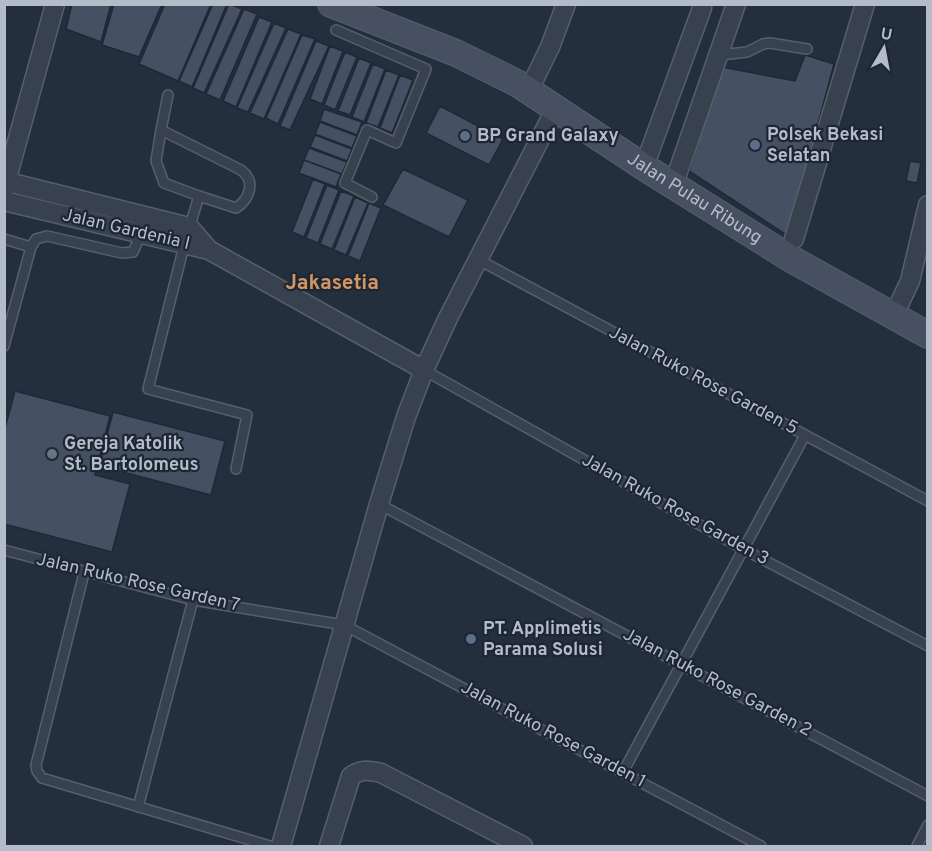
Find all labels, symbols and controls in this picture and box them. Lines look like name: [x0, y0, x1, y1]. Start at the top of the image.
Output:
north arrow: [854, 18, 914, 78]
text: U: [879, 24, 894, 46]
place label: Polsek Bekasi Selatan: [767, 124, 883, 168]
place label: BP Grand Galaxy: [477, 125, 619, 148]
marker: BP Grand Galaxy: [458, 129, 472, 143]
marker: Polsek Bekasi Selatan: [748, 138, 762, 152]
street label: Jalan Pulau Ribung: [622, 147, 766, 249]
street label: Jalan Gardenia I: [60, 204, 192, 256]
district label: Jakasetia: [285, 270, 379, 297]
street label: Jalan Ruko Rose Garden 5: [604, 321, 802, 441]
place label: Gereja Katolik St. Bartolomeus: [64, 433, 199, 477]
marker: Gereja Katolik St. Bartolomeus: [45, 447, 59, 461]
street label: Jalan Ruko Rose Garden 3: [577, 449, 773, 571]
street label: Jalan Ruko Rose Garden 7: [34, 548, 242, 618]
place label: PT. Applimetis Parama Solusi: [483, 618, 603, 662]
street label: Jalan Ruko Rose Garden 2: [619, 623, 815, 743]
marker: PT. Applimetis Parama Solusi: [464, 632, 478, 646]
street label: Jalan Ruko Rose Garden 1: [456, 676, 650, 794]

